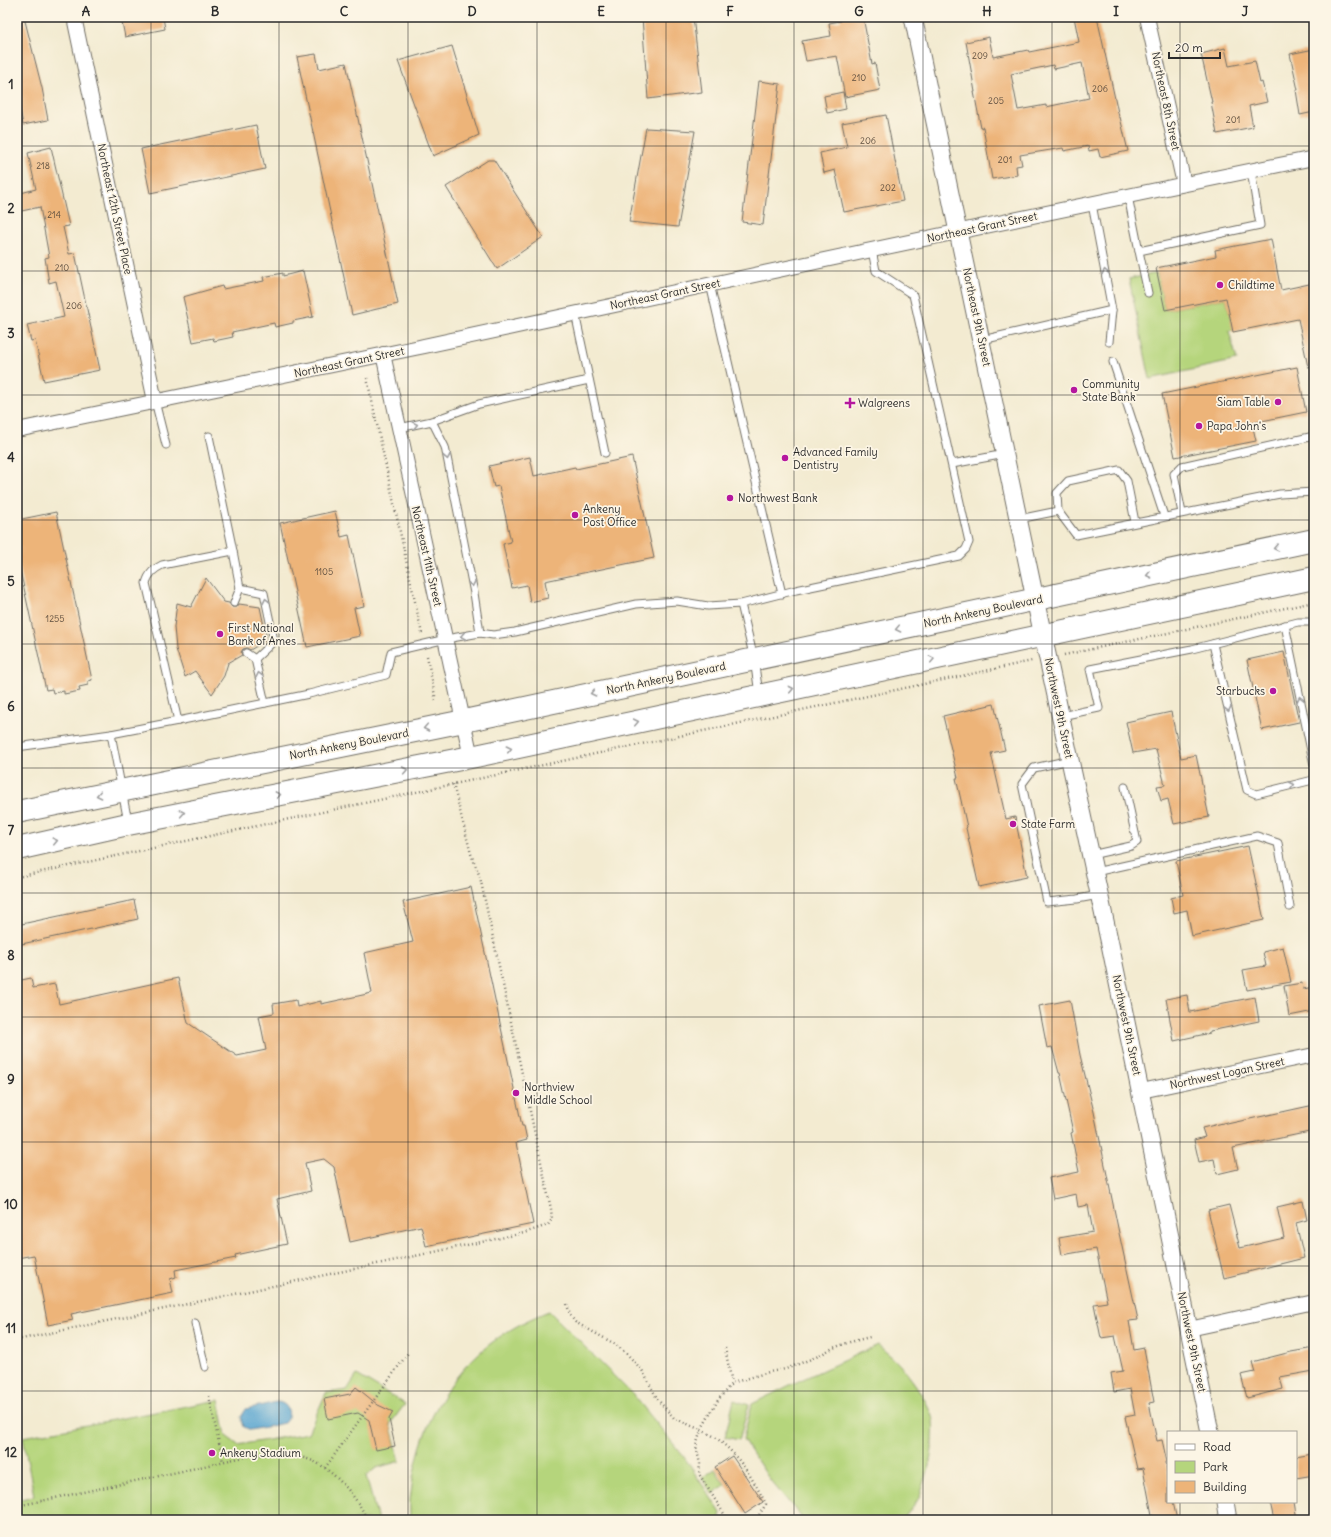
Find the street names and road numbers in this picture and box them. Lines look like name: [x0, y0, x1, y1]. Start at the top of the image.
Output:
street label: Northeast 8th Street: [1149, 51, 1183, 152]
street label: Northeast 12th Street Place: [94, 142, 136, 276]
street label: Northeast Grant Street: [926, 208, 1039, 246]
street label: Northeast 9th Street: [960, 267, 994, 368]
street label: Northeast Grant Street: [609, 275, 722, 313]
street label: Northeast Grant Street: [293, 343, 406, 381]
street label: Northeast 11th Street: [409, 504, 445, 608]
street label: North Ankeny Boulevard: [922, 591, 1044, 630]
street label: Northwest 9th Street: [1042, 656, 1077, 760]
street label: North Ankeny Boulevard: [605, 658, 727, 697]
street label: North Ankeny Boulevard: [288, 725, 410, 762]
street label: Northwest 9th Street: [1110, 973, 1145, 1077]
street label: Northwest Logan Street: [1168, 1054, 1286, 1092]
street label: Northwest 9th Street: [1175, 1290, 1210, 1394]

